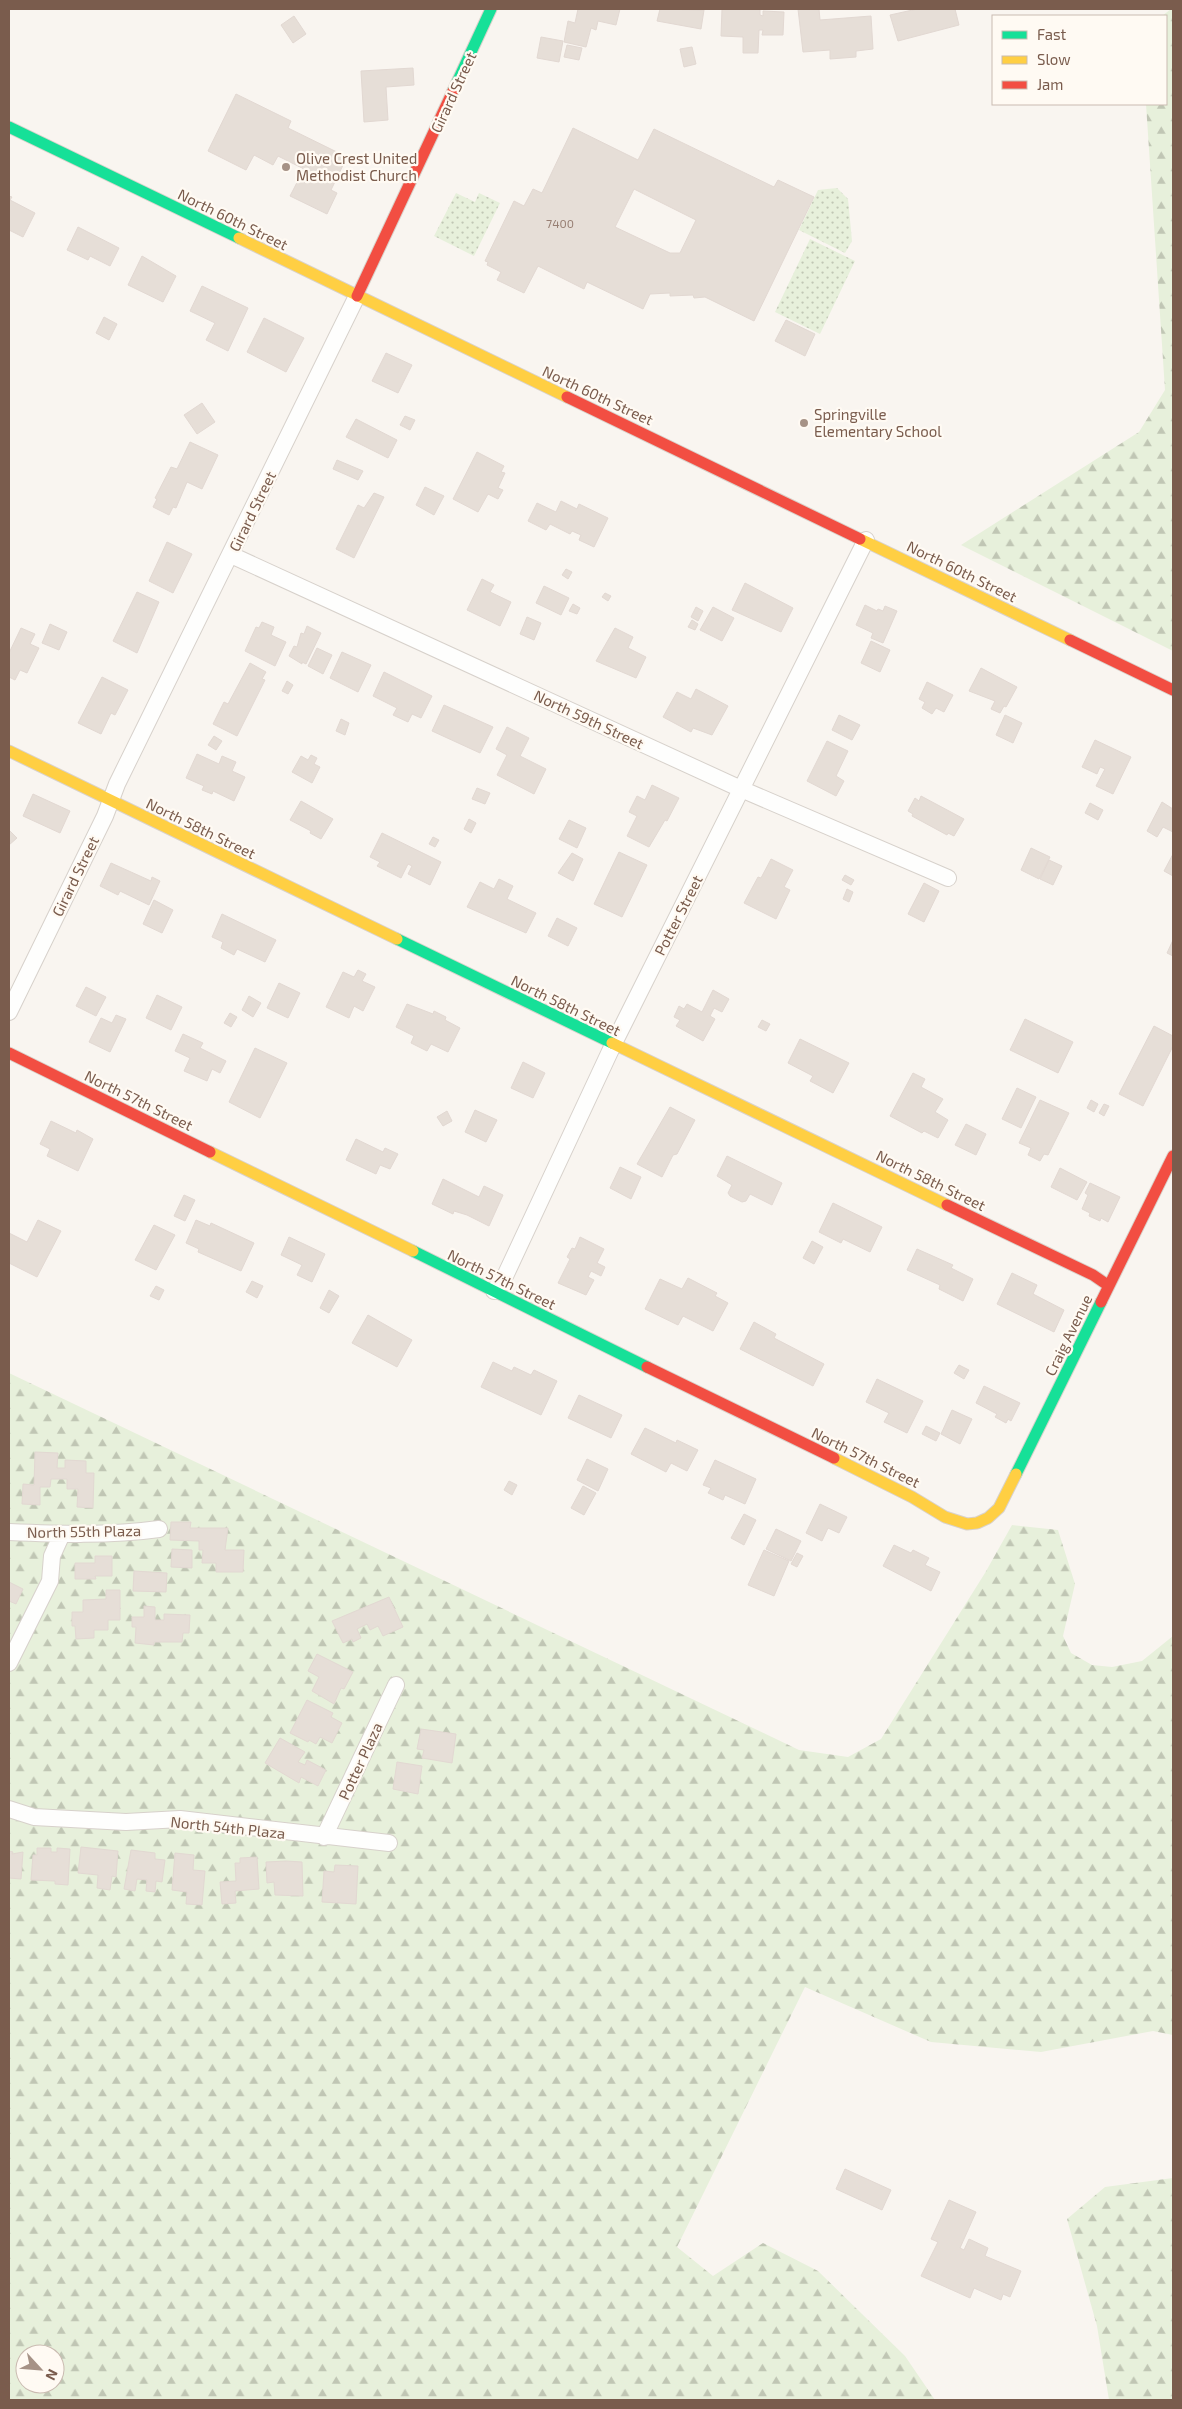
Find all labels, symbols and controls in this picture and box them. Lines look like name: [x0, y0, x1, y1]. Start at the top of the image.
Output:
legend: [992, 15, 1167, 105]
text: Fast: [1037, 25, 1067, 43]
street label: Girard Street: [426, 49, 480, 135]
text: Slow: [1037, 50, 1071, 68]
text: Jam: [1037, 75, 1063, 93]
place label: Olive Crest United Methodist Church: [296, 149, 417, 184]
marker: Olive Crest United Methodist Church: [280, 161, 292, 173]
street label: North 60th Street: [175, 185, 291, 254]
house number: 7400: [546, 216, 574, 230]
street label: North 60th Street: [540, 361, 656, 429]
place label: Springville Elementary School: [814, 405, 942, 440]
marker: Springville Elementary School: [798, 417, 810, 429]
street label: Girard Street: [225, 468, 279, 554]
street label: North 60th Street: [904, 537, 1020, 606]
street label: North 59th Street: [531, 686, 647, 752]
street label: North 58th Street: [143, 794, 259, 862]
street label: Girard Street: [48, 833, 102, 919]
street label: Potter Street: [650, 872, 706, 958]
street label: North 58th Street: [508, 971, 624, 1039]
street label: North 57th Street: [82, 1066, 196, 1134]
street label: North 58th Street: [873, 1146, 989, 1214]
street label: North 57th Street: [445, 1245, 559, 1313]
street label: Craig Avenue: [1041, 1291, 1095, 1379]
street label: North 57th Street: [809, 1423, 923, 1491]
street label: North 55th Plaza: [27, 1521, 141, 1541]
street label: Potter Plaza: [334, 1719, 386, 1803]
street label: North 54th Plaza: [170, 1812, 286, 1842]
north arrow: [15, 2344, 65, 2394]
text: N: [42, 2367, 62, 2383]

